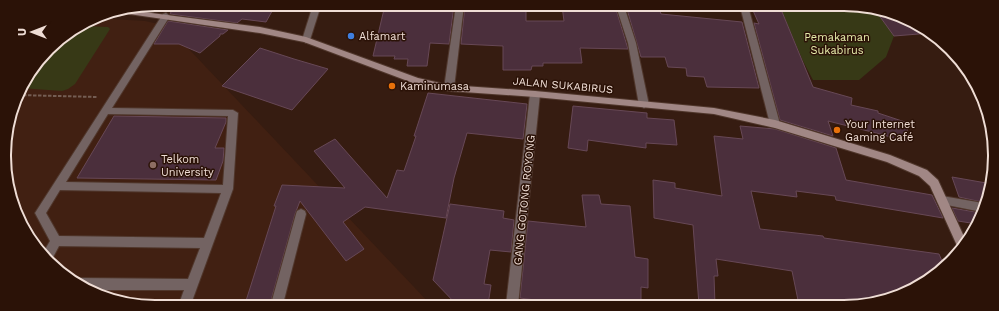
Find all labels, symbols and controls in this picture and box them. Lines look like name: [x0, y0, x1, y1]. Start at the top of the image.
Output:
north arrow: [12, 12, 52, 52]
text: U: [16, 28, 29, 36]
place label: Alfamart: [359, 30, 406, 43]
marker: Alfamart: [346, 31, 356, 41]
park label: Pemakaman Sukabirus: [804, 31, 870, 57]
street label: JALAN SUKABIRUS: [512, 75, 614, 96]
place label: Kaminumasa: [400, 80, 469, 93]
marker: Kaminumasa: [387, 81, 397, 91]
place label: Your Internet Gaming Café: [845, 118, 915, 144]
marker: Your Internet Gaming Café: [832, 125, 842, 135]
street label: GANG GOTONG ROYONG: [511, 134, 538, 266]
place label: Telkom University: [161, 153, 214, 179]
marker: Telkom University: [148, 160, 158, 170]

